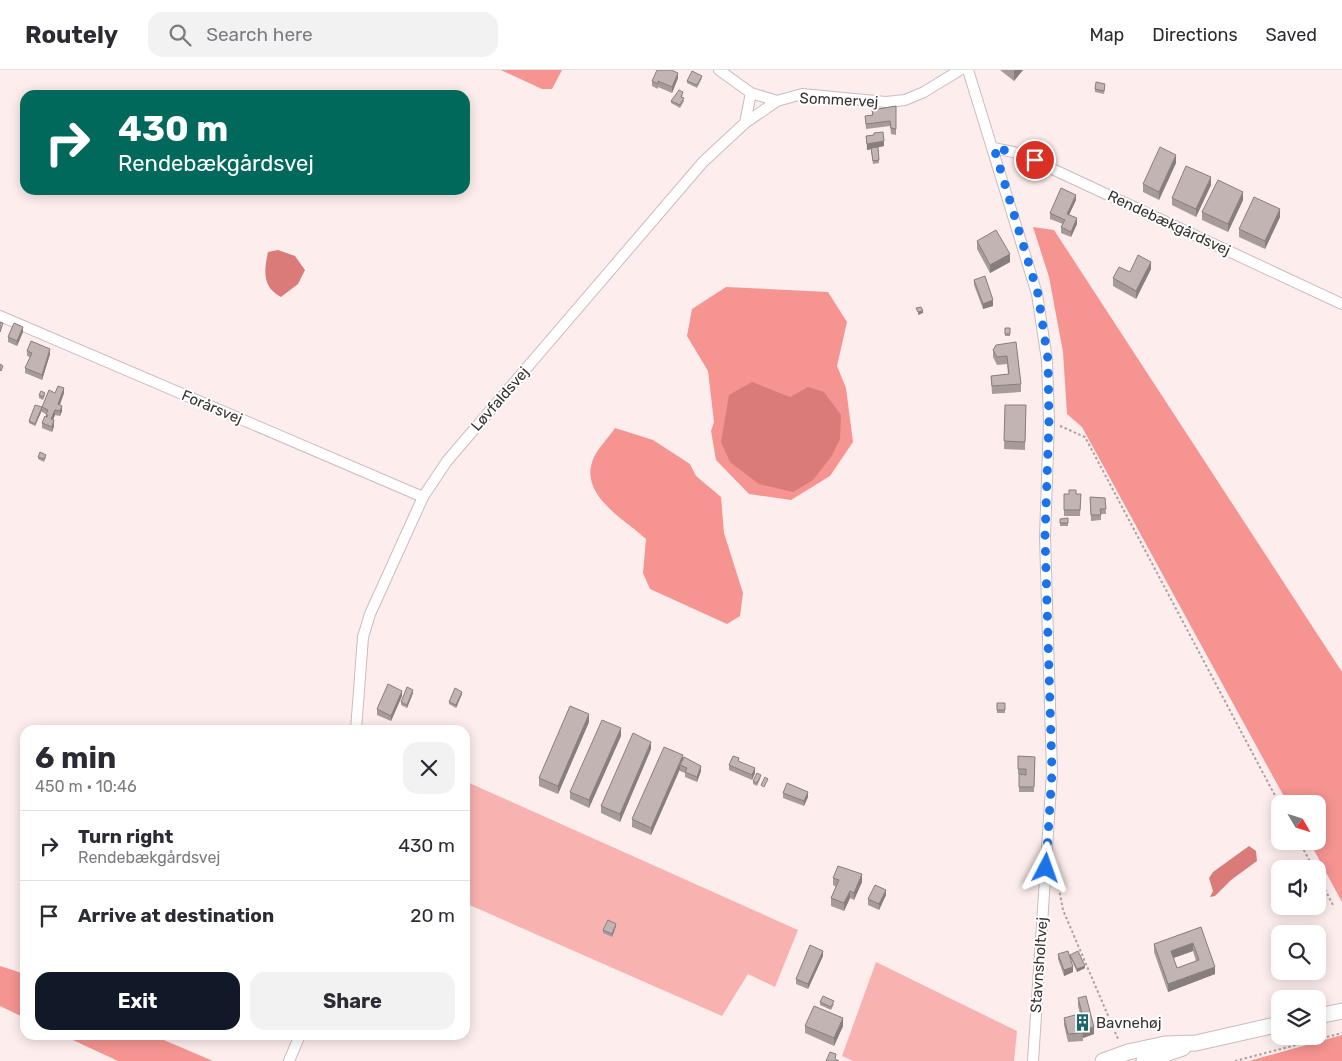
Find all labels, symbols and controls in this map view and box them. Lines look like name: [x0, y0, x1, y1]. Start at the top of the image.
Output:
search box: [148, 12, 498, 57]
text: Routely: [25, 21, 118, 49]
icon: search: [166, 21, 194, 49]
text: Search here: [206, 23, 313, 46]
text: Map: [1089, 24, 1124, 46]
text: Directions: [1152, 24, 1238, 46]
text: Saved: [1266, 24, 1317, 46]
street label: Sommervej: [799, 89, 879, 111]
text: 430 m: [118, 108, 228, 150]
icon: right: [35, 110, 100, 175]
pin: [1014, 139, 1056, 181]
icon: arrive: [1021, 146, 1049, 174]
text: Rendebækgårdsvej: [118, 150, 314, 177]
street label: Rendebækgårdsvej: [1105, 187, 1233, 259]
street label: Løvfaldsvej: [467, 363, 533, 435]
street label: Forårsvej: [179, 386, 245, 428]
text: 6 min: [35, 740, 116, 776]
button: close: [403, 742, 455, 794]
text: 450 m · 10:46: [35, 777, 137, 796]
north arrow: [1271, 795, 1326, 850]
map controls: [1271, 795, 1326, 1045]
text: Turn right: [78, 825, 173, 848]
icon: right: [35, 832, 63, 860]
text: 430 m: [398, 834, 455, 857]
position arrow: [1019, 841, 1071, 893]
text: Rendebækgårdsvej: [78, 848, 220, 867]
button: sound: [1271, 860, 1326, 915]
icon: arrive: [35, 902, 63, 930]
text: Arrive at destination: [78, 904, 274, 927]
text: 20 m: [410, 904, 455, 927]
street label: Stavnsholtvej: [1027, 917, 1051, 1013]
button: search: [1271, 925, 1326, 980]
button: Exit: [35, 972, 240, 1030]
button: Share: [250, 972, 455, 1030]
button: layers: [1271, 990, 1326, 1045]
building icon: Bavnehøj: [1072, 1013, 1092, 1033]
place label: Bavnehøj: [1096, 1014, 1162, 1032]

